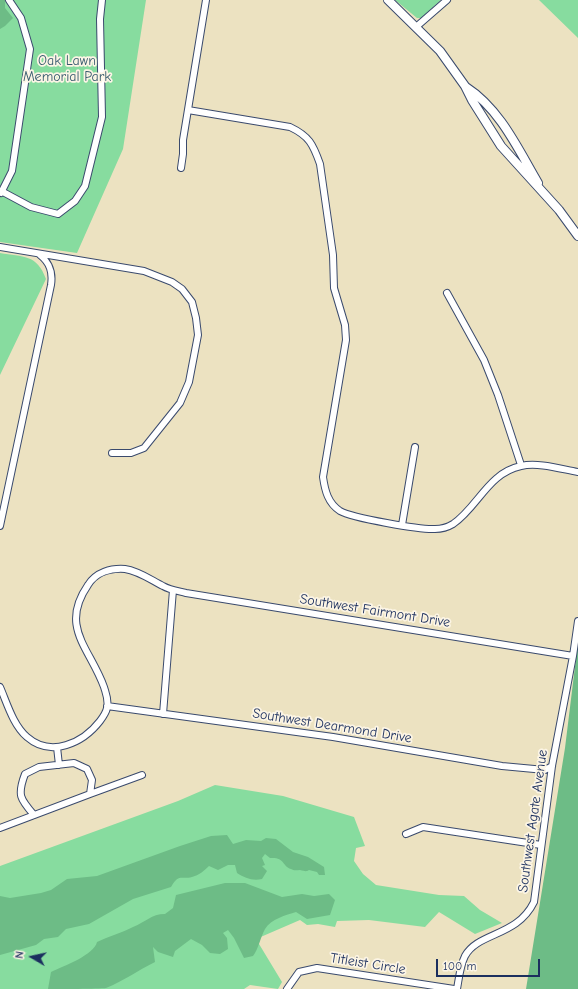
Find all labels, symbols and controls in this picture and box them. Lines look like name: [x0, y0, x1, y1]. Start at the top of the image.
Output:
park label: Oak Lawn Memorial Park: [23, 53, 111, 86]
street label: Southwest Fairmont Drive: [299, 591, 451, 631]
street label: Southwest Dearmond Drive: [251, 705, 413, 747]
street label: Southwest Agate Avenue: [515, 748, 551, 894]
north arrow: [12, 937, 52, 977]
text: N: [13, 950, 27, 960]
street label: Titleist Circle: [329, 950, 407, 978]
scale bar: [438, 951, 542, 977]
text: 100 m: [443, 959, 476, 973]

